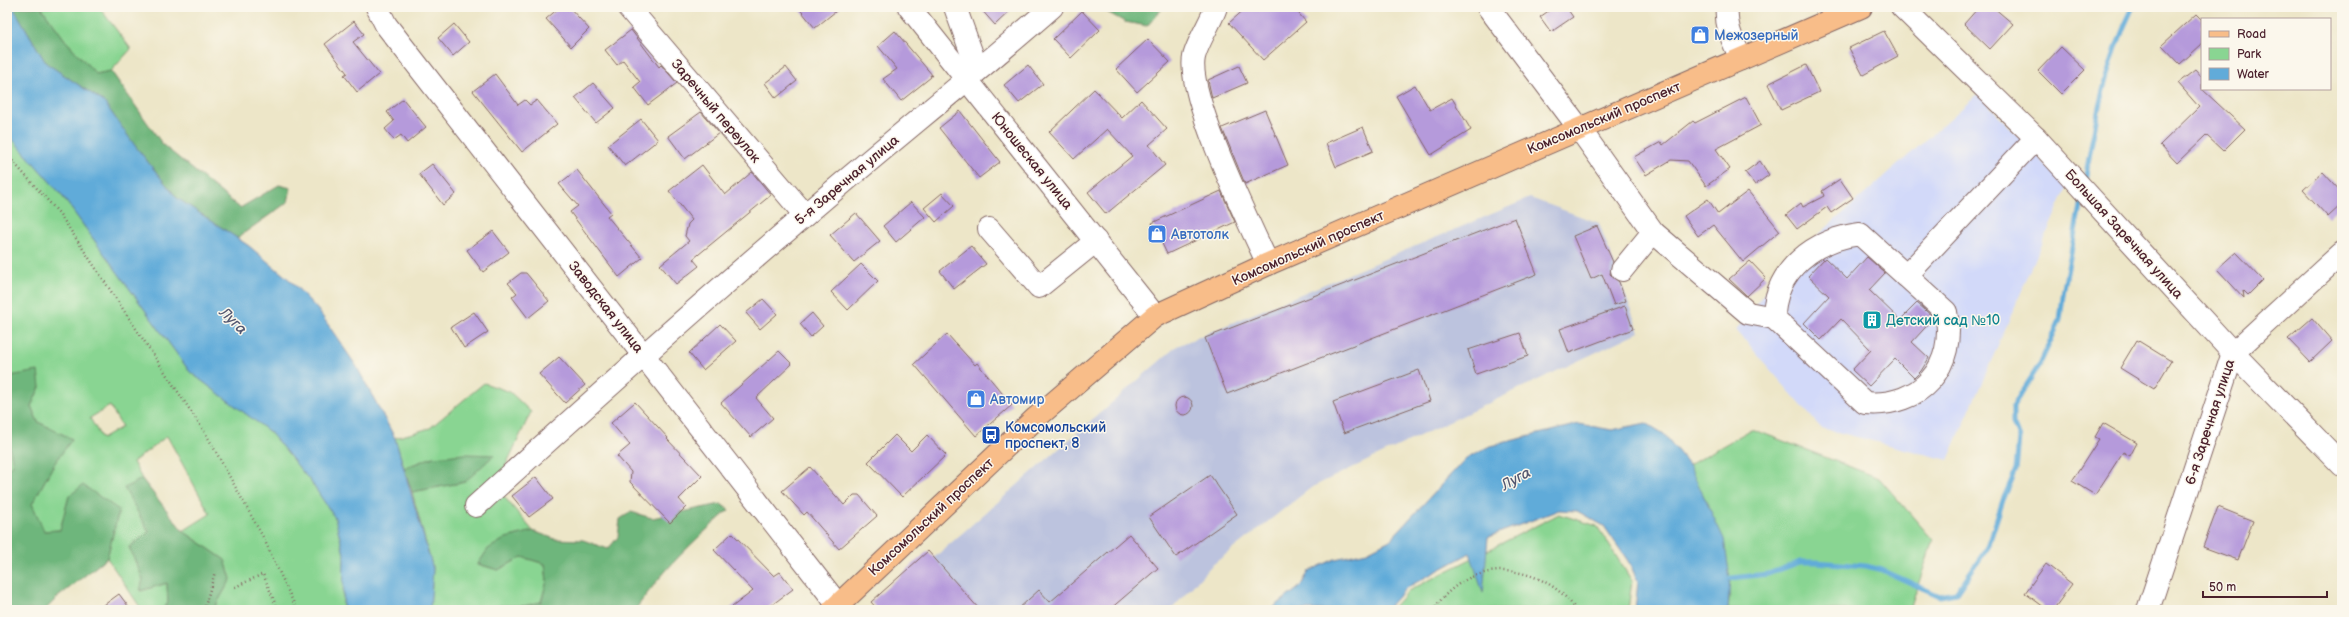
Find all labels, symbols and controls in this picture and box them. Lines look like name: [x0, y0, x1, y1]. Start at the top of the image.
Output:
legend: [2201, 18, 2331, 90]
shop icon: Межозерный: [1689, 24, 1711, 46]
place label: Межозерный: [1714, 27, 1799, 44]
text: Road: [2237, 27, 2266, 42]
text: Park: [2237, 47, 2261, 62]
street label: Заречный переулок: [668, 56, 765, 167]
text: Water: [2237, 67, 2269, 82]
street label: Комсомольский проспект: [1525, 78, 1684, 158]
street label: Юношеская улица: [988, 109, 1077, 214]
street label: 5-я Заречная улица: [792, 131, 903, 228]
street label: Большая Заречная улица: [2061, 166, 2187, 303]
street label: Комсомольский проспект: [1229, 206, 1387, 289]
shop icon: Автотолк: [1146, 223, 1168, 245]
place label: Автотолк: [1170, 226, 1229, 243]
street label: Заводская улица: [565, 258, 648, 357]
water label: Луга: [214, 303, 251, 339]
building icon: Детский сад №10: [1861, 309, 1883, 331]
place label: Детский сад №10: [1886, 312, 2000, 329]
street label: 6-я Заречная улица: [2182, 356, 2239, 487]
shop icon: Автомир: [965, 388, 987, 410]
place label: Автомир: [989, 391, 1044, 408]
place label: Комсомольский проспект, 8: [1005, 419, 1106, 452]
bus stop icon: Комсомольский проспект, 8: [980, 424, 1002, 446]
street label: Комсомольский проспект: [865, 454, 997, 579]
water label: Луга: [1497, 463, 1534, 495]
scale bar: [2203, 573, 2327, 599]
text: 50 m: [2209, 580, 2236, 595]

